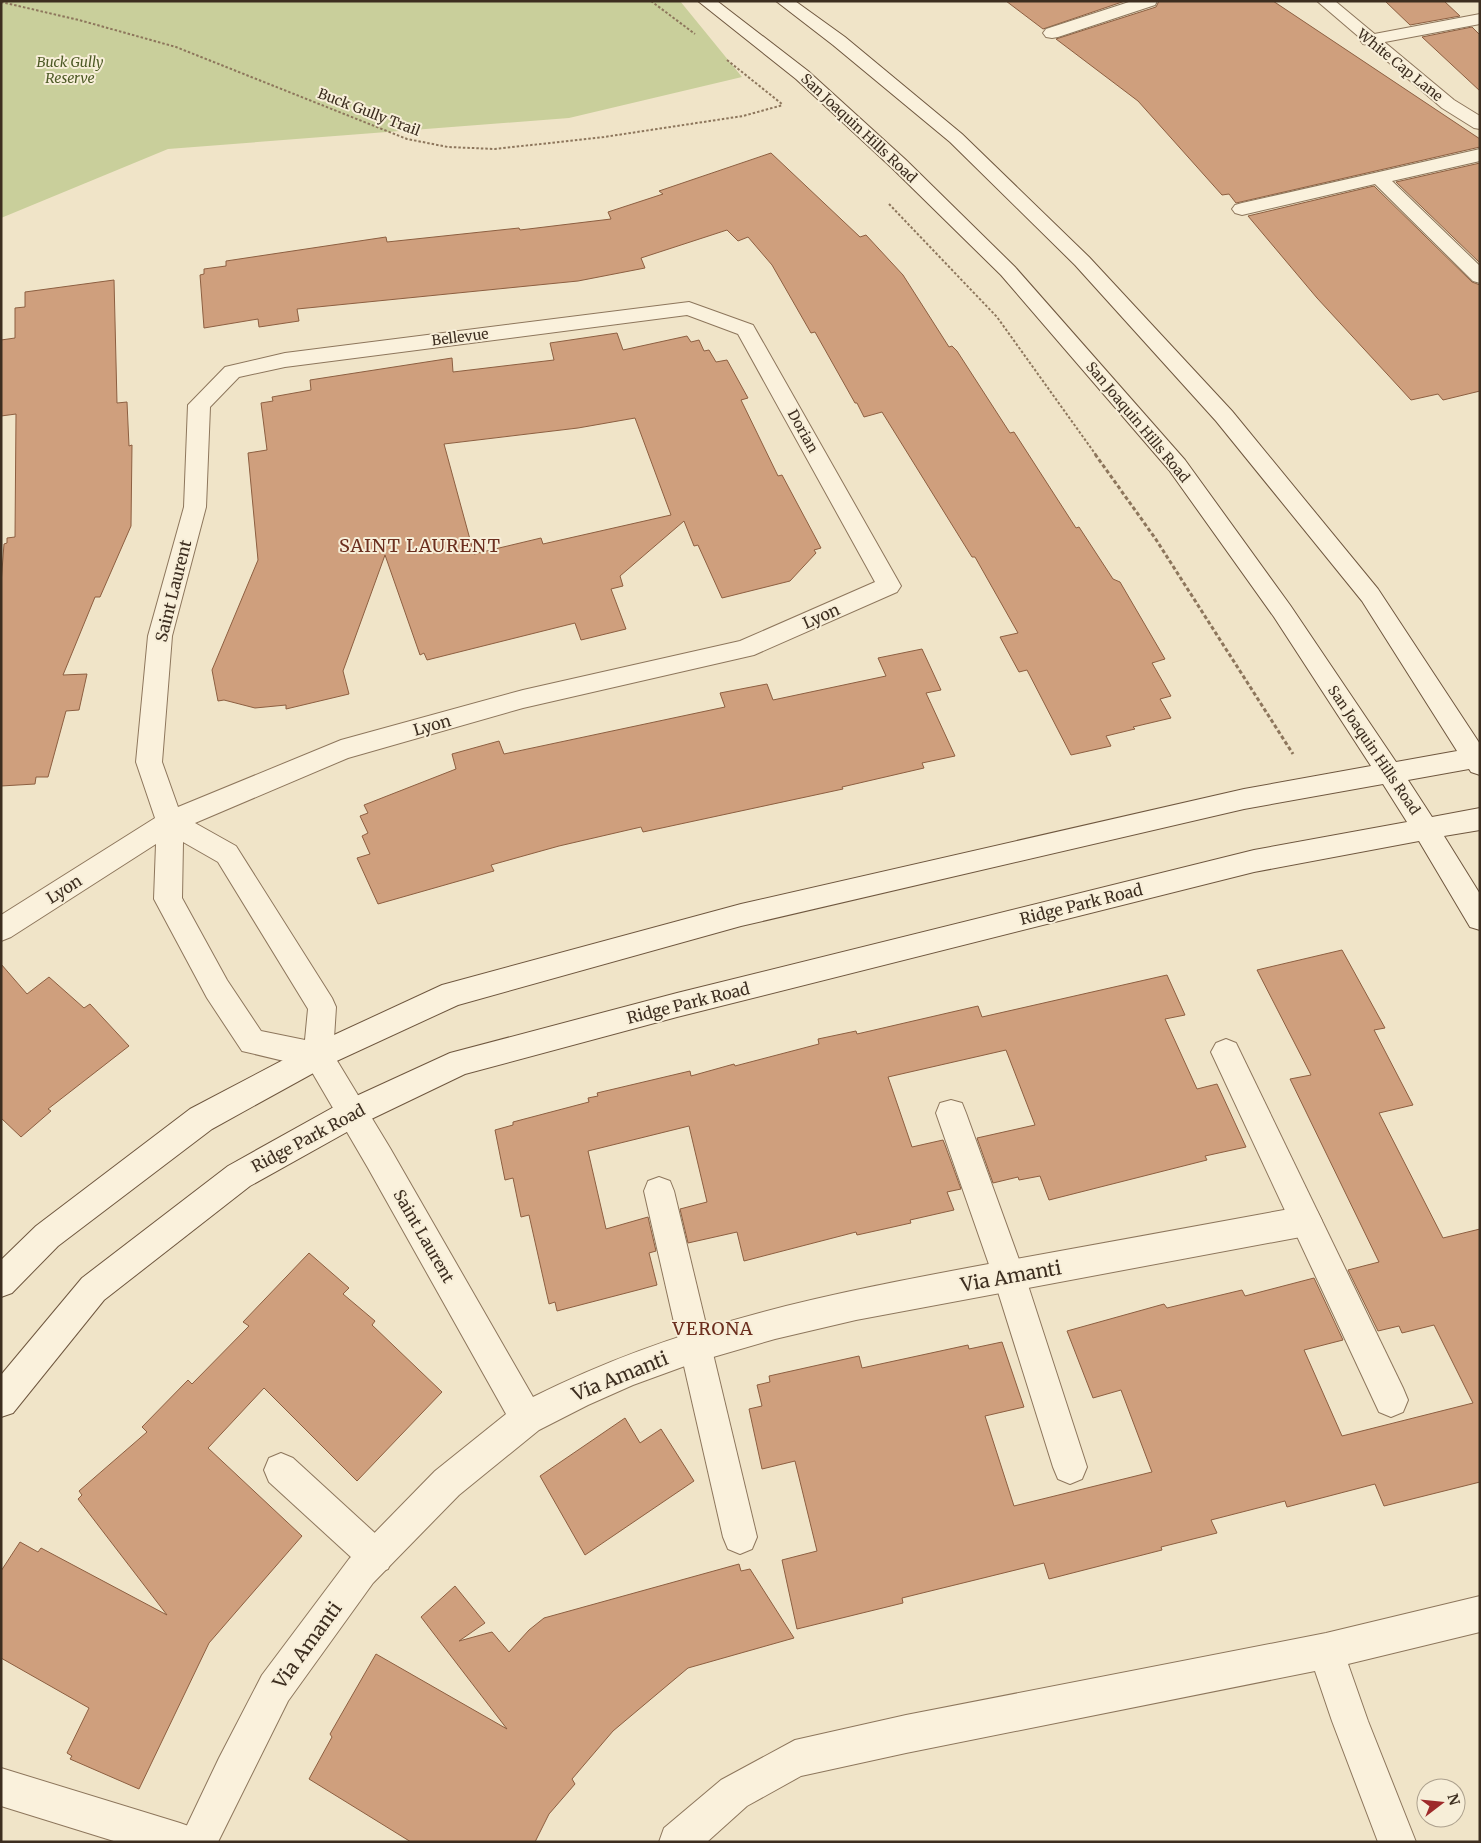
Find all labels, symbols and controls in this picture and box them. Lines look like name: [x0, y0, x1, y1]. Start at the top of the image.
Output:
street label: White Cap Lane: [1353, 24, 1447, 105]
park label: Buck Gully Reserve: [36, 53, 104, 87]
street label: San Joaquin Hills Road: [797, 70, 921, 187]
street label: Buck Gully Trail: [315, 84, 423, 140]
street label: Bellevue: [430, 325, 490, 349]
street label: San Joaquin Hills Road: [1082, 358, 1194, 486]
street label: Dorian: [784, 406, 822, 456]
district label: SAINT LAURENT: [339, 534, 501, 557]
street label: Saint Laurent: [151, 537, 196, 644]
street label: Lyon: [799, 599, 843, 633]
street label: San Joaquin Hills Road: [1324, 682, 1424, 819]
street label: Lyon: [411, 710, 453, 740]
street label: Lyon: [43, 870, 86, 908]
street label: Ridge Park Road: [1018, 879, 1145, 929]
street label: Ridge Park Road: [625, 978, 752, 1028]
street label: Ridge Park Road: [248, 1099, 369, 1176]
street label: Saint Laurent: [389, 1186, 459, 1287]
street label: Via Amanti: [958, 1255, 1063, 1297]
district label: VERONA: [671, 1317, 754, 1340]
street label: Via Amanti: [567, 1346, 672, 1407]
street label: Via Amanti: [267, 1597, 347, 1694]
north arrow: [1416, 1778, 1466, 1828]
text: N: [1443, 1792, 1464, 1807]

